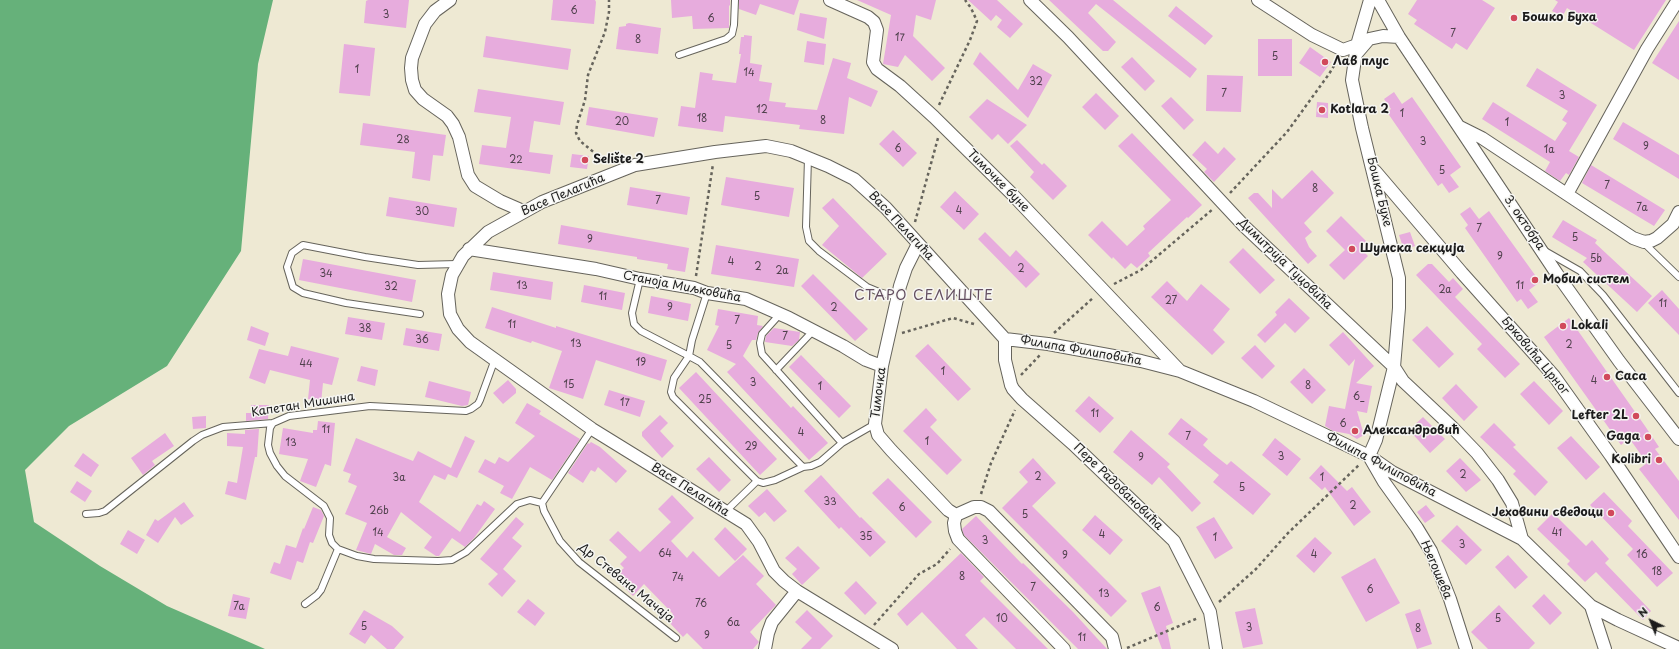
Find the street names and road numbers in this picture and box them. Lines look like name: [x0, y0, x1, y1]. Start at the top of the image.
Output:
street label: Тимочке буне: [964, 147, 1032, 215]
street label: Бошка Бухе: [1363, 156, 1395, 228]
street label: Васе Пелагића: [519, 171, 607, 219]
street label: Васе Пелагића: [865, 188, 937, 264]
street label: 3. октобра: [1500, 193, 1548, 253]
street label: Димитрија Туцовића: [1235, 215, 1335, 313]
street label: Станоја Миљковића: [622, 269, 742, 305]
street label: Брковића Црног: [1498, 314, 1572, 398]
street label: Филипа Филиповића: [1019, 333, 1143, 369]
street label: Тимочка: [869, 367, 889, 419]
street label: Капетан Мишина: [250, 390, 356, 420]
street label: Филипа Филиповића: [1323, 430, 1439, 500]
street label: Пере Радовановића: [1070, 441, 1166, 533]
street label: Васе Пелагића: [648, 460, 732, 520]
street label: Његошева: [1417, 539, 1455, 601]
street label: Др Стевана Мачаја: [576, 540, 676, 626]

